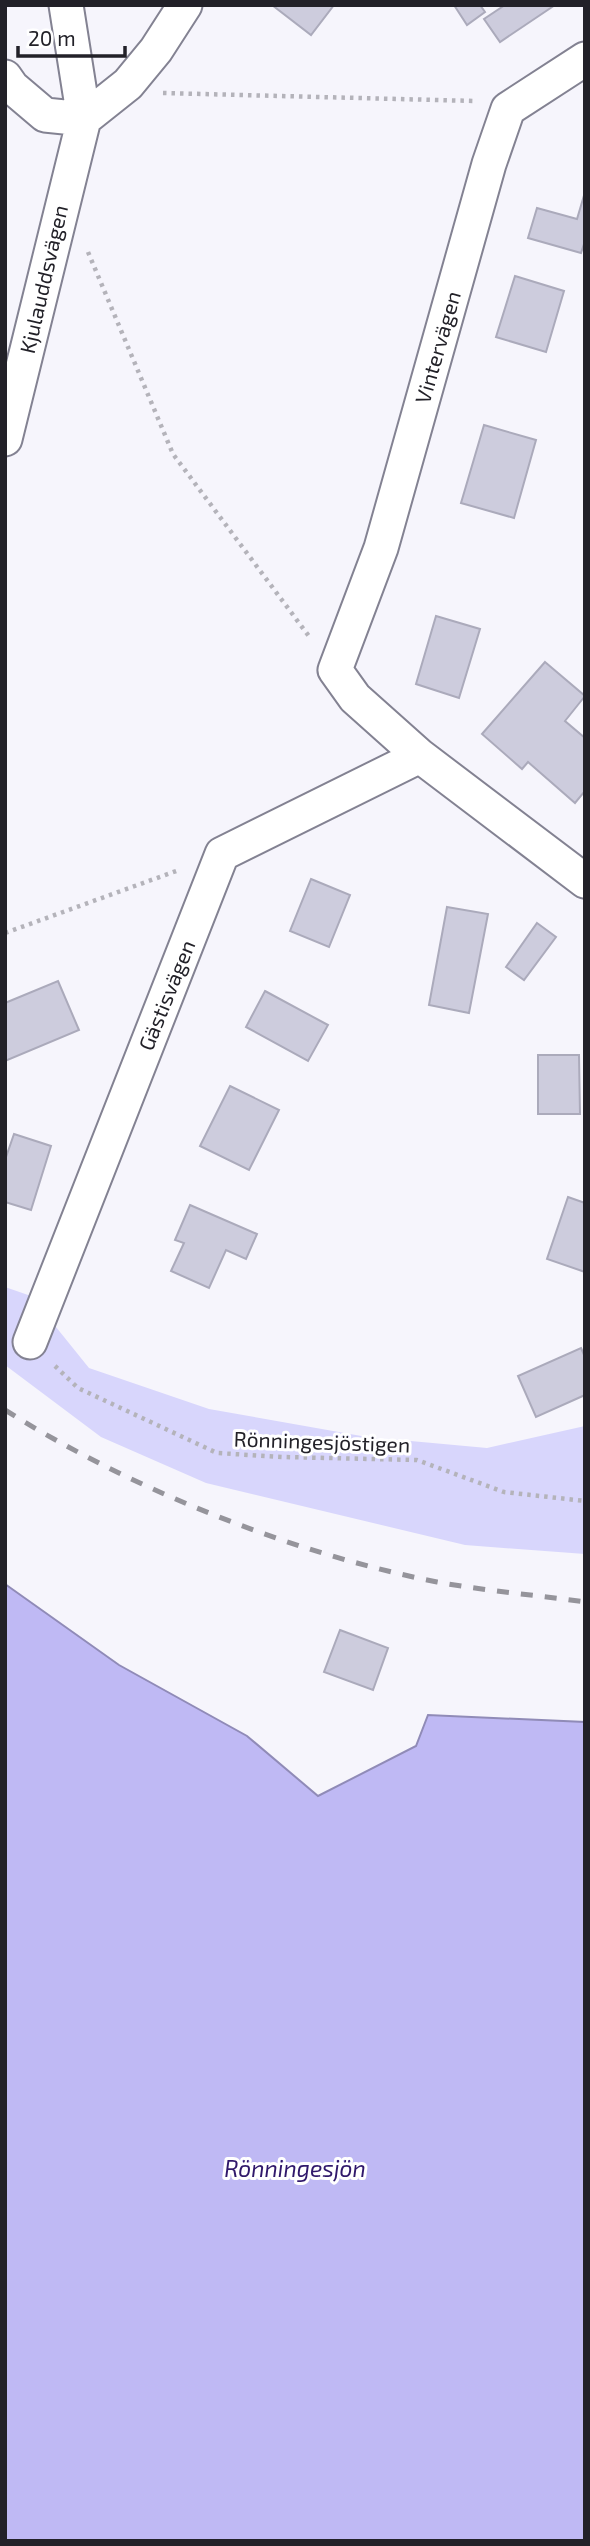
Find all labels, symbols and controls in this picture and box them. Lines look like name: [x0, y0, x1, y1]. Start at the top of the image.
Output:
scale bar: [18, 14, 124, 58]
text: 20 m: [28, 25, 76, 50]
street label: Kjulauddsvägen: [14, 202, 73, 356]
street label: Vintervägen: [409, 288, 465, 406]
street label: Gästisvägen: [133, 936, 199, 1054]
street label: Rönningesjöstigen: [233, 1425, 411, 1458]
water label: Rönningesjön: [224, 2154, 366, 2182]

